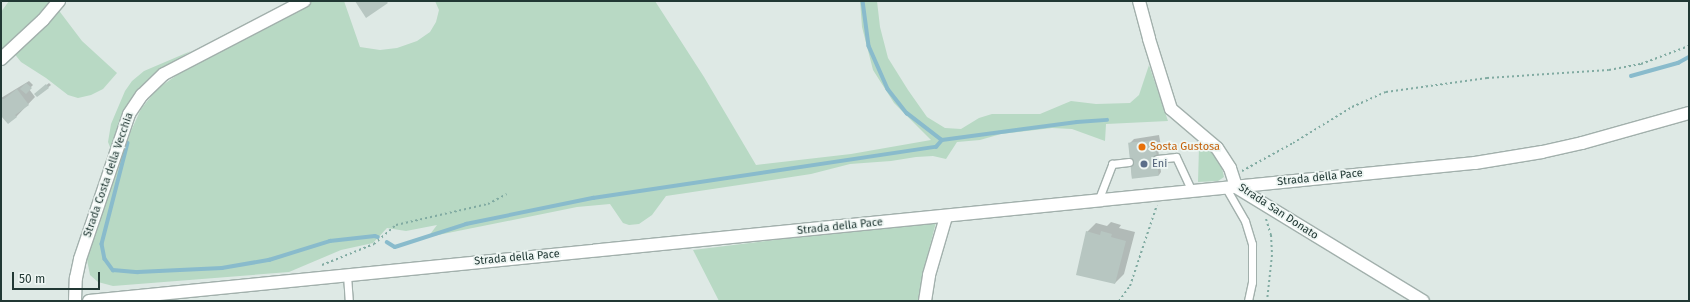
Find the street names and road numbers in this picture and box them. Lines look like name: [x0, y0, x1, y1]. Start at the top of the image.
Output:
street label: Strada Costa della Vecchia: [81, 111, 137, 239]
street label: Strada della Pace: [1277, 167, 1363, 189]
street label: Strada San Donato: [1235, 181, 1321, 243]
street label: Strada della Pace: [797, 216, 883, 238]
street label: Strada della Pace: [474, 248, 560, 268]

